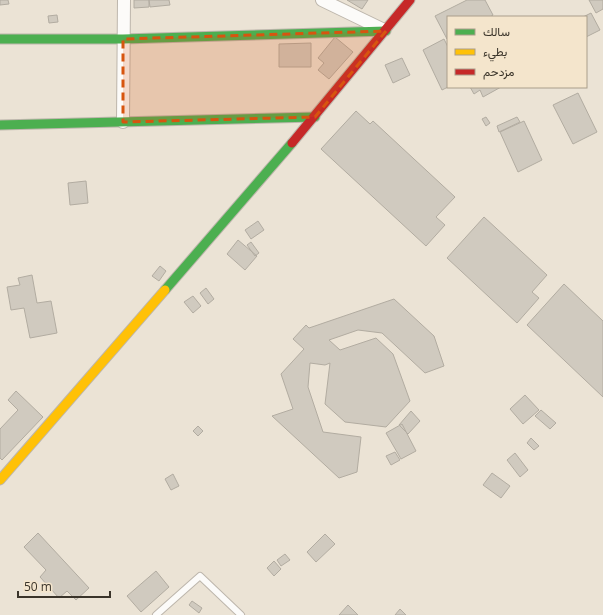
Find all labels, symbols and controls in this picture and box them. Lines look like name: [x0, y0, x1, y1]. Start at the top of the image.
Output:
legend: [447, 16, 587, 88]
text: سالك: [483, 23, 510, 40]
text: بطيء: [483, 43, 507, 62]
text: مزدحم: [483, 63, 514, 80]
scale bar: [18, 573, 110, 599]
text: 50 m: [24, 578, 52, 595]

